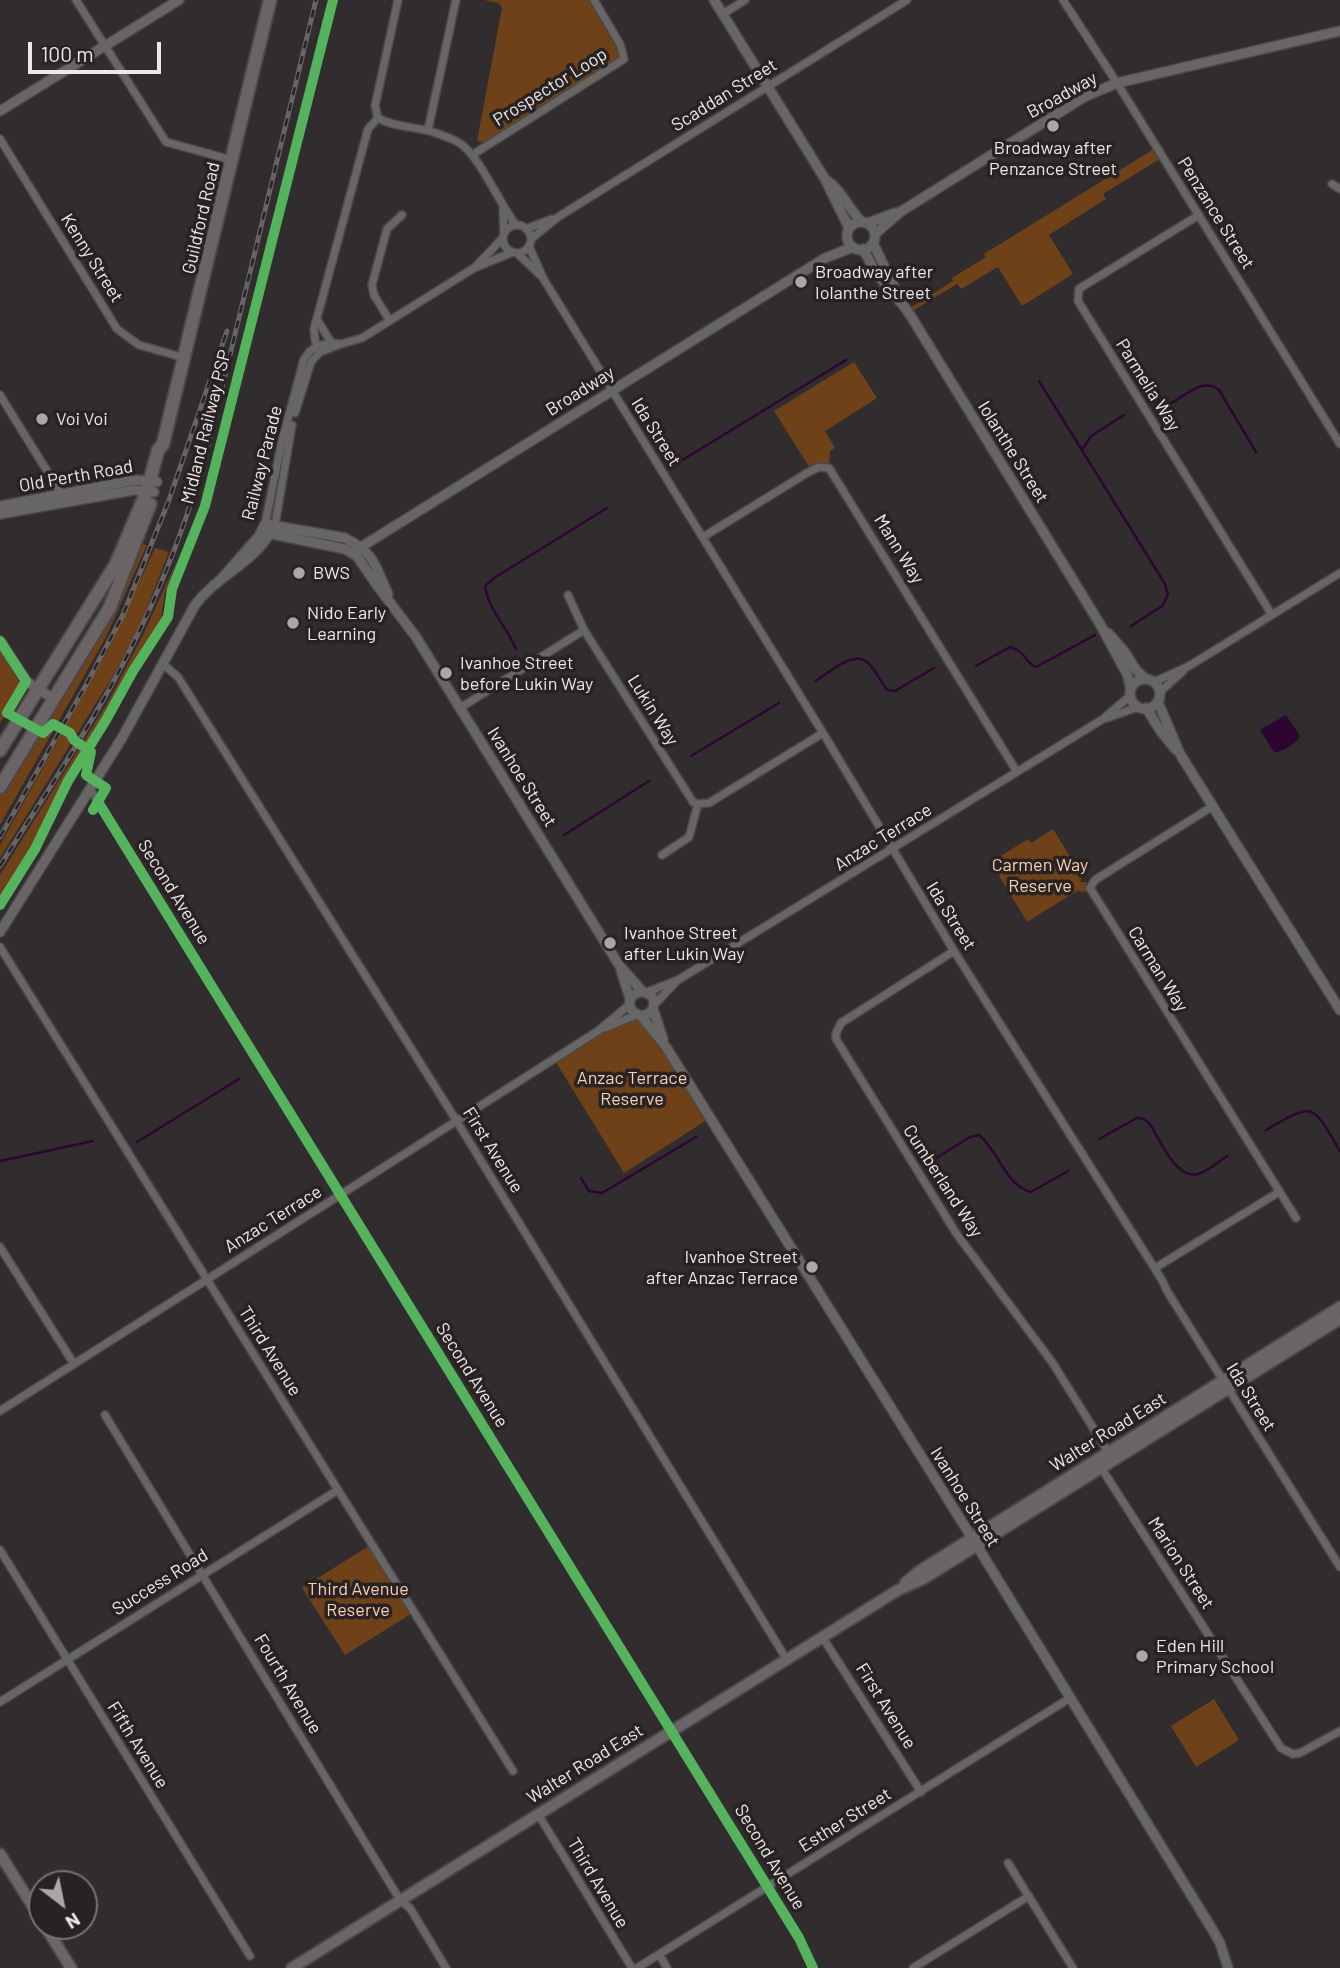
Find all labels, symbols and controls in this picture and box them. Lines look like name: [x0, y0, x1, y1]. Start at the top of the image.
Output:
scale bar: [32, 28, 164, 72]
text: 100 m: [41, 41, 94, 66]
street label: Prospector Loop: [489, 43, 611, 131]
street label: Scaddan Street: [667, 54, 781, 136]
street label: Broadway: [1023, 67, 1101, 123]
marker: Broadway after Penzance Street: [1045, 118, 1061, 134]
place label: Broadway after Penzance Street: [989, 137, 1117, 180]
street label: Penzance Street: [1173, 153, 1259, 273]
street label: Guildford Road: [178, 160, 224, 276]
street label: Kenny Street: [56, 210, 128, 306]
place label: Broadway after Iolanthe Street: [815, 261, 933, 304]
marker: Broadway after Iolanthe Street: [793, 274, 809, 290]
street label: Parmelia Way: [1111, 335, 1185, 435]
street label: Midland Railway PSP: [176, 348, 236, 506]
street label: Broadway: [542, 362, 618, 420]
street label: Ida Street: [627, 394, 685, 470]
street label: Iolanthe Street: [973, 397, 1053, 507]
street label: Railway Parade: [237, 403, 287, 523]
place label: Voi Voi: [56, 408, 108, 430]
marker: Voi Voi: [34, 411, 50, 427]
street label: Old Perth Road: [17, 455, 135, 497]
street label: Mann Way: [869, 510, 929, 588]
place label: BWS: [313, 562, 350, 584]
marker: BWS: [291, 565, 307, 581]
place label: Nido Early Learning: [307, 602, 386, 644]
marker: Nido Early Learning: [285, 615, 301, 631]
place label: Ivanhoe Street before Lukin Way: [460, 652, 593, 694]
marker: Ivanhoe Street before Lukin Way: [438, 665, 454, 681]
street label: Lukin Way: [623, 671, 683, 749]
street label: Ivanhoe Street: [483, 723, 561, 831]
street label: Anzac Terrace: [830, 799, 936, 875]
street label: Second Avenue: [133, 836, 215, 948]
park label: Carmen Way Reserve: [992, 854, 1088, 896]
street label: Ida Street: [922, 878, 980, 954]
place label: Ivanhoe Street after Lukin Way: [624, 922, 745, 964]
street label: Carman Way: [1123, 922, 1193, 1016]
marker: Ivanhoe Street after Lukin Way: [602, 935, 618, 951]
park label: Anzac Terrace Reserve: [577, 1067, 687, 1110]
street label: First Avenue: [458, 1103, 528, 1197]
street label: Cumberland Way: [899, 1121, 987, 1241]
street label: Anzac Terrace: [220, 1181, 326, 1257]
place label: Ivanhoe Street after Anzac Terrace: [646, 1246, 798, 1288]
marker: Ivanhoe Street after Anzac Terrace: [804, 1259, 820, 1275]
street label: Third Avenue: [234, 1302, 306, 1400]
street label: Second Avenue: [431, 1319, 513, 1431]
street label: Ida Street: [1222, 1359, 1280, 1435]
street label: Walter Road East: [1046, 1388, 1170, 1476]
street label: Ivanhoe Street: [926, 1443, 1004, 1551]
street label: Marion Street: [1143, 1513, 1219, 1613]
street label: Success Road: [108, 1544, 212, 1620]
park label: Third Avenue Reserve: [307, 1578, 409, 1620]
street label: Fourth Avenue: [250, 1630, 326, 1738]
place label: Eden Hill Primary School: [1156, 1635, 1274, 1678]
marker: Eden Hill Primary School: [1134, 1648, 1150, 1664]
street label: First Avenue: [851, 1659, 921, 1753]
street label: Fifth Avenue: [103, 1698, 173, 1792]
street label: Walter Road East: [523, 1720, 647, 1808]
street label: Esther Street: [795, 1783, 895, 1857]
street label: Second Avenue: [730, 1800, 810, 1914]
street label: Third Avenue: [563, 1834, 633, 1932]
north arrow: [28, 1870, 98, 1940]
text: N: [62, 1908, 85, 1935]

